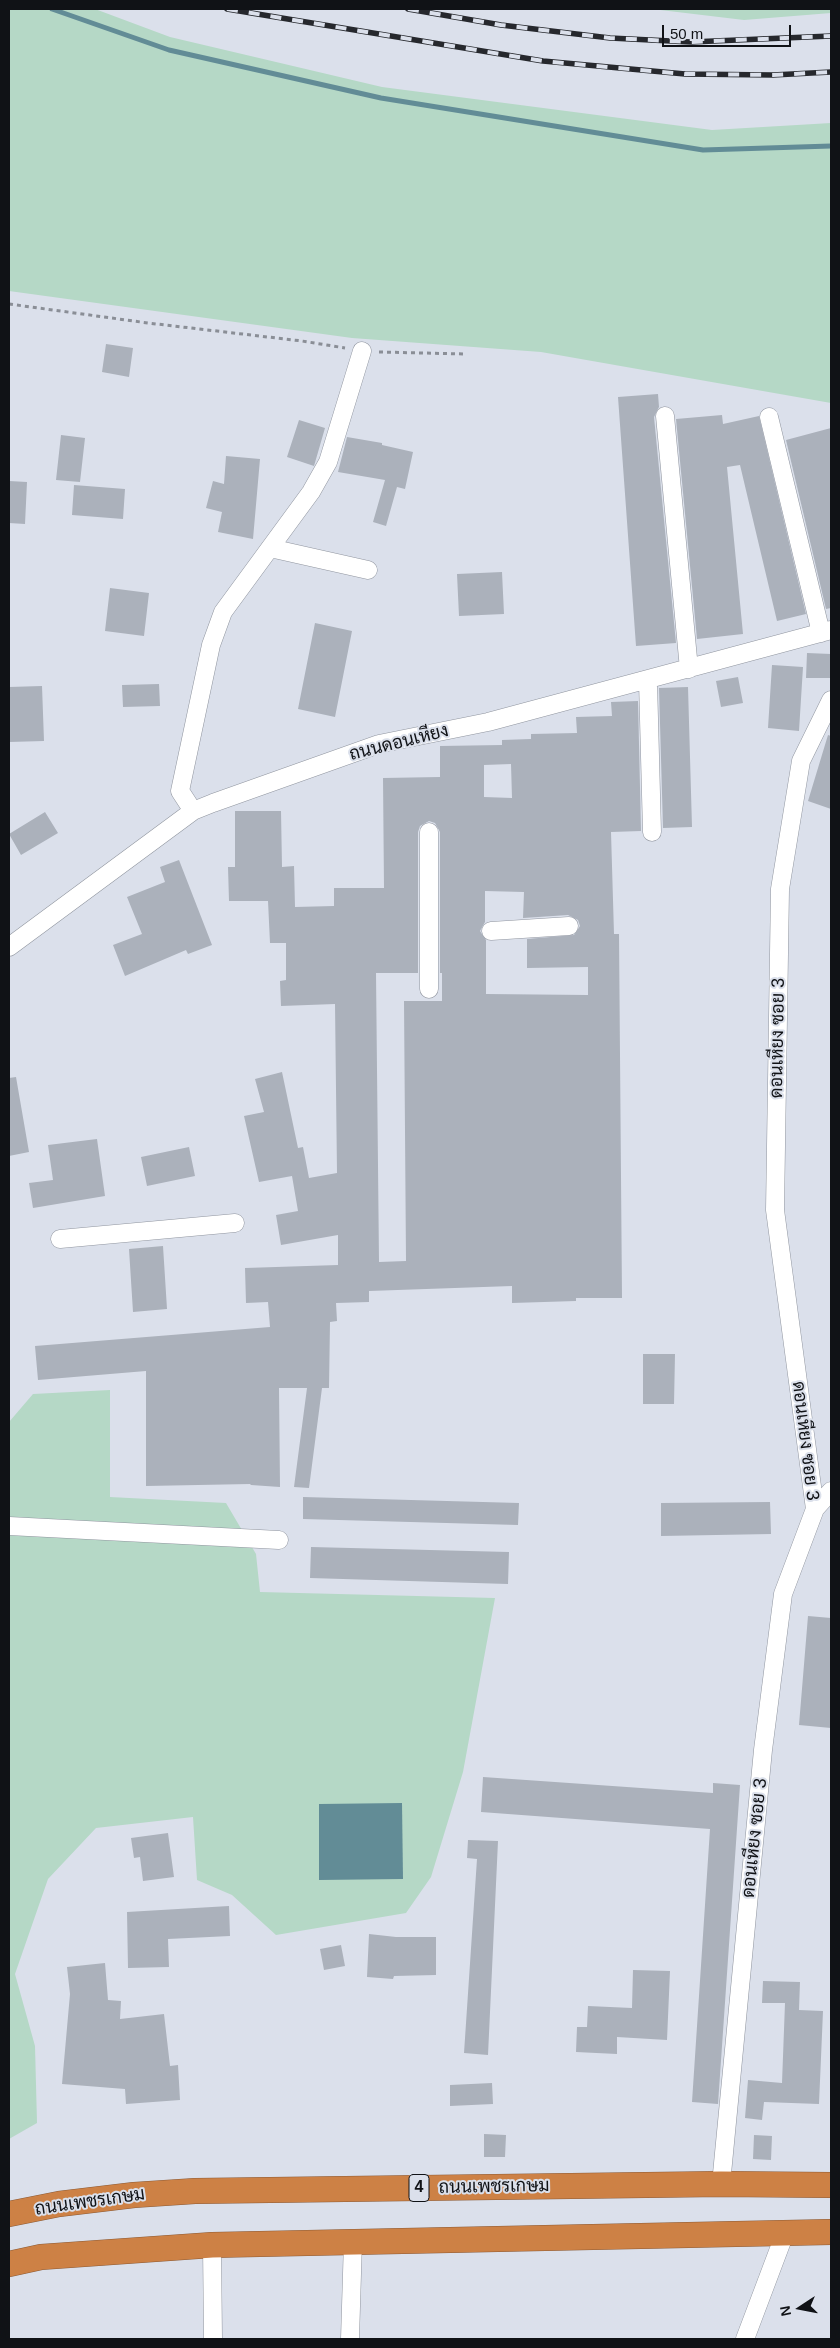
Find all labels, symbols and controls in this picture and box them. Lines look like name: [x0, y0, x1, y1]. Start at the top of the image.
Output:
scale bar: [665, 15, 794, 47]
text: 50 m: [670, 25, 703, 42]
street label: ถนนดอนเหียง: [347, 720, 451, 766]
street label: ดอนเหียง ซอย 3: [766, 978, 790, 1098]
street label: ดอนเหียง ซอย 3: [787, 1380, 823, 1502]
street label: ดอนเหียง ซอย 3: [738, 1777, 772, 1899]
road number: 4: [409, 2174, 429, 2202]
street label: ถนนเพชรเกษม: [438, 2175, 550, 2199]
street label: ถนนเพชรเกษม: [34, 2184, 146, 2220]
north arrow: [775, 2283, 825, 2333]
text: N: [776, 2304, 794, 2317]

